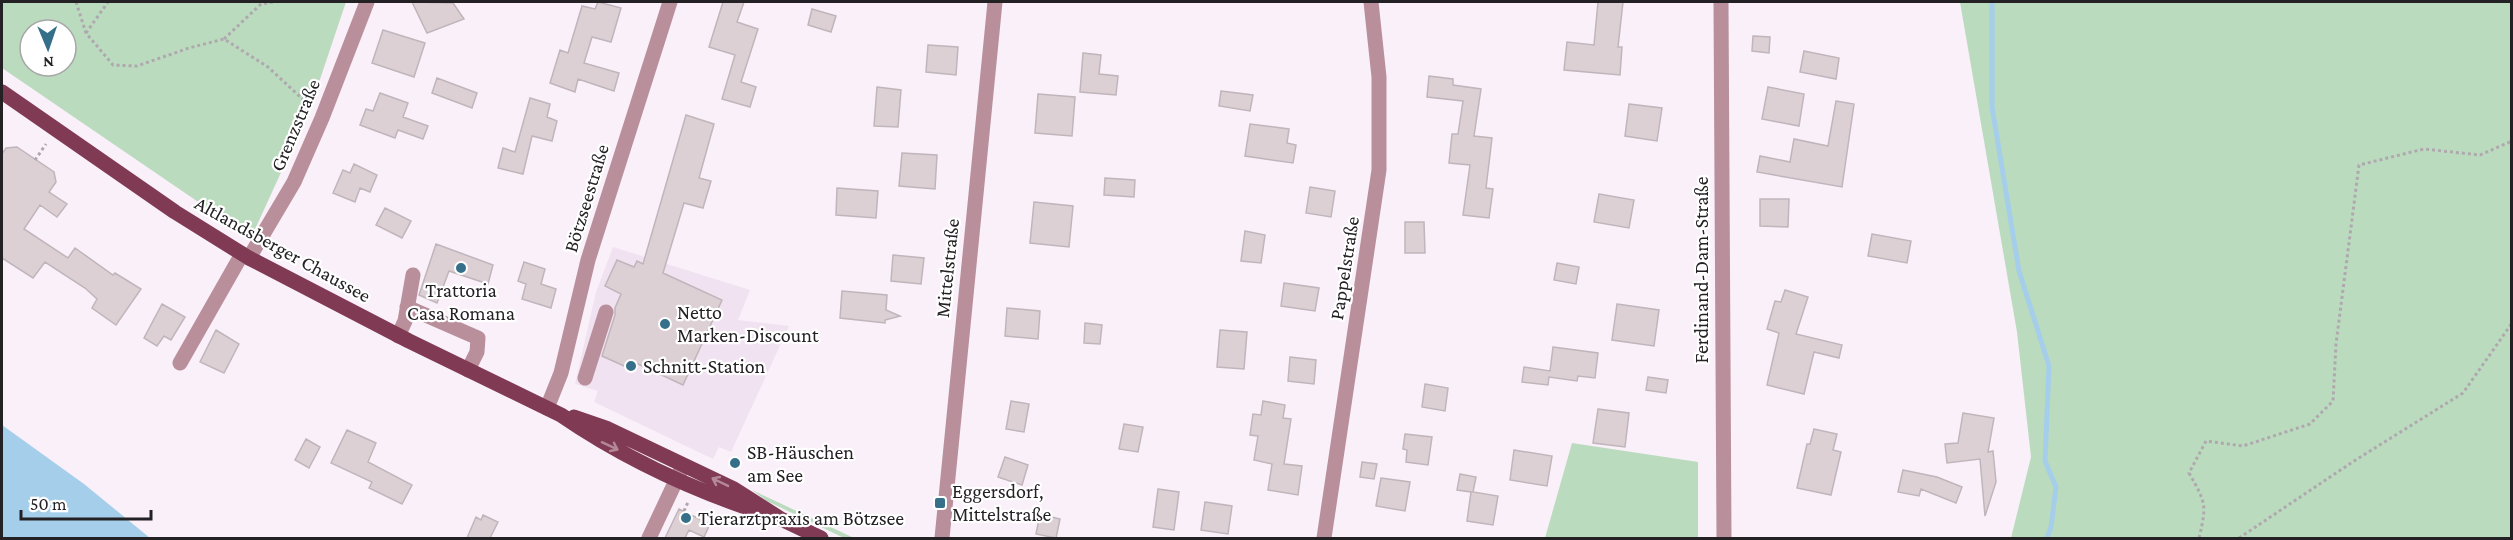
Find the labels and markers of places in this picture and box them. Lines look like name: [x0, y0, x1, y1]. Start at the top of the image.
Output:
marker: Trattoria Casa Romana: [454, 261, 468, 275]
place label: Trattoria Casa Romana: [407, 279, 515, 324]
place label: Netto Marken-Discount: [677, 301, 819, 346]
marker: Netto Marken-Discount: [658, 317, 672, 331]
place label: Schnitt-Station: [643, 355, 766, 377]
marker: Schnitt-Station: [624, 359, 638, 373]
place label: SB-Häuschen am See: [747, 441, 854, 486]
marker: SB-Häuschen am See: [728, 456, 742, 470]
place label: Eggersdorf, Mittelstraße: [952, 480, 1052, 525]
marker: Eggersdorf, Mittelstraße: [933, 496, 947, 510]
place label: Tierarztpraxis am Bötzsee: [698, 507, 904, 530]
marker: Tierarztpraxis am Bötzsee: [679, 511, 693, 525]

